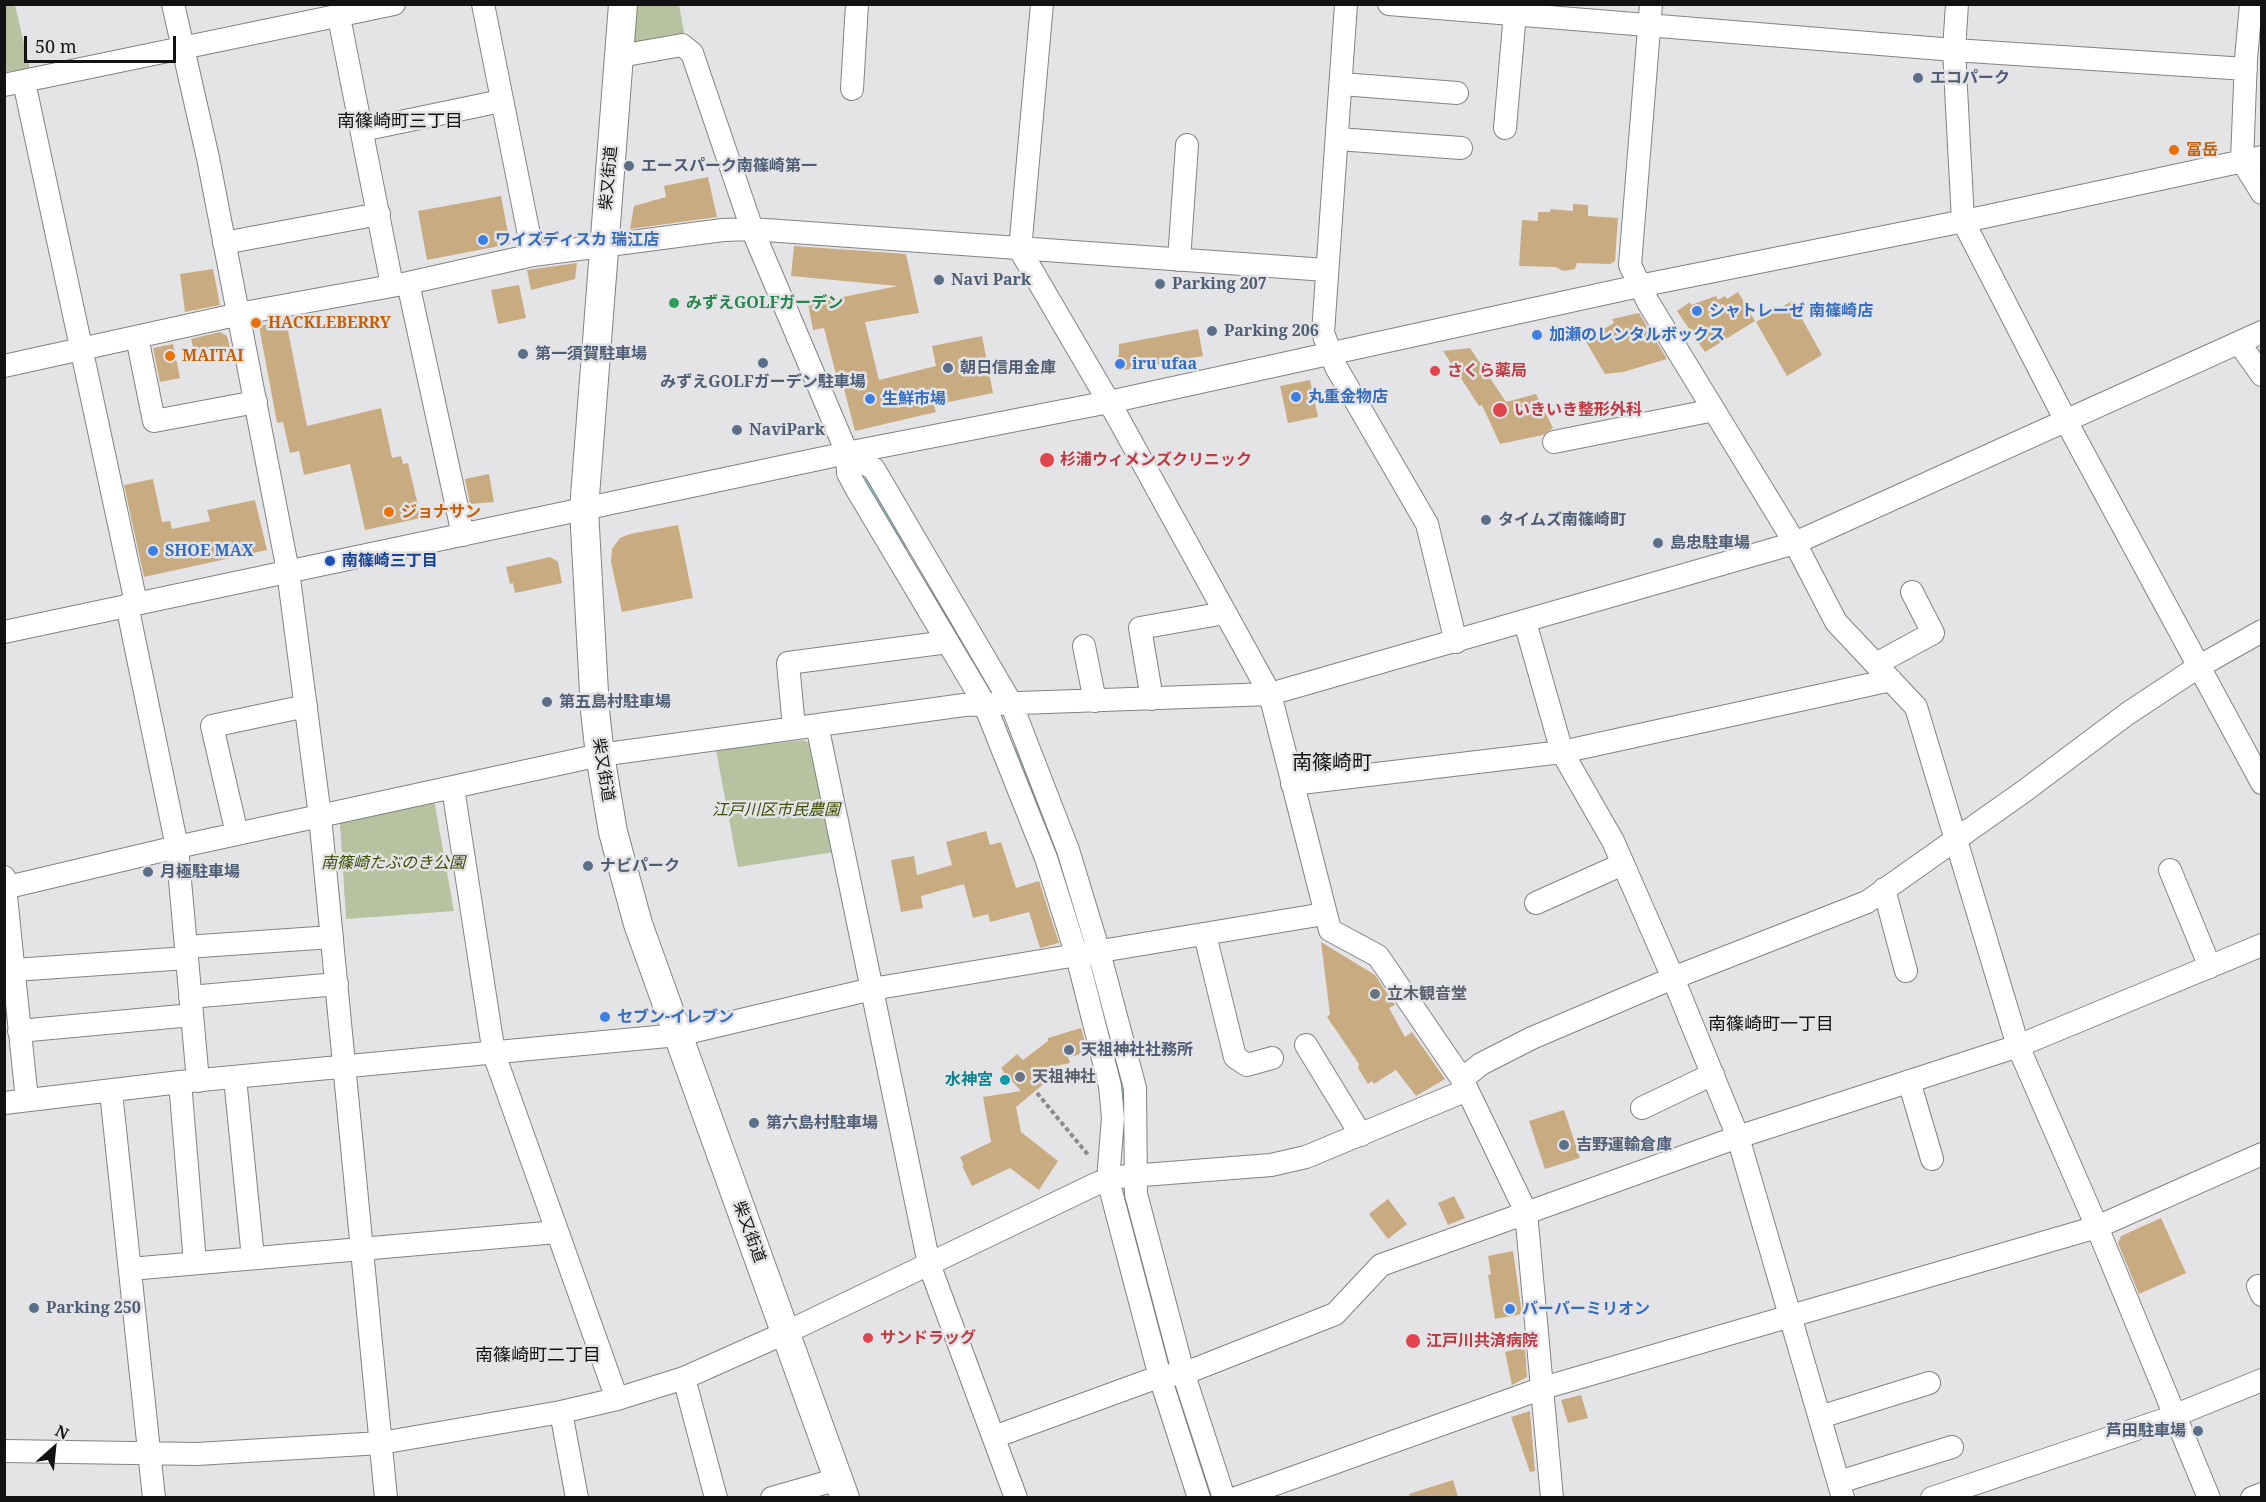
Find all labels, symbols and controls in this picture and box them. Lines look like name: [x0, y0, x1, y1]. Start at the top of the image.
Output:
scale bar: [27, 24, 178, 62]
text: 50 m: [35, 34, 77, 58]
place label: エコパーク: [1930, 68, 2010, 88]
marker: エコパーク: [1911, 71, 1925, 85]
district label: 南篠崎町三丁目: [337, 111, 463, 133]
place label: 冨岳: [2186, 140, 2218, 160]
marker: 冨岳: [2167, 143, 2181, 157]
street label: 柴又街道: [597, 145, 621, 211]
place label: エースパーク南篠崎第一: [641, 156, 817, 176]
marker: エースパーク南篠崎第一: [622, 159, 636, 173]
place label: ワイズディスカ 瑞江店: [495, 230, 659, 250]
marker: ワイズディスカ 瑞江店: [476, 233, 490, 247]
place label: Navi Park: [951, 270, 1031, 290]
marker: Navi Park: [932, 273, 946, 287]
place label: Parking 207: [1172, 274, 1267, 294]
marker: Parking 207: [1153, 277, 1167, 291]
place label: みずえGOLFガーデン: [686, 293, 843, 313]
marker: みずえGOLFガーデン: [667, 296, 681, 310]
place label: シャトレーゼ 南篠崎店: [1709, 301, 1873, 321]
marker: シャトレーゼ 南篠崎店: [1690, 304, 1704, 318]
place label: HACKLEBERRY: [268, 313, 391, 333]
marker: HACKLEBERRY: [249, 316, 263, 330]
place label: Parking 206: [1224, 321, 1319, 341]
marker: Parking 206: [1205, 324, 1219, 338]
place label: 加瀬のレンタルボックス: [1549, 325, 1725, 345]
marker: 加瀬のレンタルボックス: [1530, 328, 1544, 342]
place label: 第一須賀駐車場: [535, 344, 647, 364]
place label: MAITAI: [182, 346, 244, 366]
marker: 第一須賀駐車場: [516, 347, 530, 361]
marker: MAITAI: [163, 349, 177, 363]
place label: iru ufaa: [1132, 354, 1197, 374]
marker: みずえGOLFガーデン駐車場: [756, 356, 770, 370]
marker: iru ufaa: [1113, 357, 1127, 371]
place label: 朝日信用金庫: [960, 358, 1056, 378]
marker: 朝日信用金庫: [941, 361, 955, 375]
place label: さくら薬局: [1447, 361, 1527, 381]
marker: さくら薬局: [1428, 364, 1442, 378]
place label: みずえGOLFガーデン駐車場: [660, 372, 866, 392]
place label: 丸重金物店: [1308, 387, 1388, 407]
place label: 生鮮市場: [882, 389, 946, 409]
marker: 丸重金物店: [1289, 390, 1303, 404]
marker: 生鮮市場: [863, 392, 877, 406]
place label: いきいき整形外科: [1514, 400, 1642, 420]
marker: いきいき整形外科: [1491, 401, 1509, 419]
place label: NaviPark: [749, 420, 825, 440]
marker: NaviPark: [730, 423, 744, 437]
place label: 杉浦ウィメンズクリニック: [1060, 450, 1252, 470]
marker: 杉浦ウィメンズクリニック: [1038, 451, 1056, 469]
place label: ジョナサン: [401, 502, 481, 522]
marker: ジョナサン: [382, 505, 396, 519]
place label: タイムズ南篠崎町: [1498, 510, 1626, 530]
marker: タイムズ南篠崎町: [1479, 513, 1493, 527]
place label: 島忠駐車場: [1670, 533, 1750, 553]
marker: 島忠駐車場: [1651, 536, 1665, 550]
place label: SHOE MAX: [165, 541, 254, 561]
marker: SHOE MAX: [146, 544, 160, 558]
place label: 南篠崎三丁目: [342, 551, 438, 571]
marker: 南篠崎三丁目: [323, 554, 337, 568]
place label: 第五島村駐車場: [559, 692, 671, 712]
marker: 第五島村駐車場: [540, 695, 554, 709]
street label: 柴又街道: [589, 737, 617, 803]
district label: 南篠崎町: [1292, 751, 1372, 775]
park label: 江戸川区市民農園: [712, 800, 840, 820]
park label: 南篠崎たぶのき公園: [321, 853, 465, 873]
place label: ナビパーク: [600, 856, 680, 876]
marker: ナビパーク: [581, 859, 595, 873]
place label: 月極駐車場: [160, 862, 240, 882]
marker: 月極駐車場: [141, 865, 155, 879]
place label: 立木観音堂: [1387, 984, 1467, 1004]
marker: 立木観音堂: [1368, 987, 1382, 1001]
place label: セブン-イレブン: [617, 1007, 734, 1027]
marker: セブン-イレブン: [598, 1010, 612, 1024]
district label: 南篠崎町一丁目: [1708, 1014, 1834, 1036]
place label: 天祖神社社務所: [1081, 1040, 1193, 1060]
marker: 天祖神社社務所: [1062, 1043, 1076, 1057]
place label: 天祖神社: [1032, 1067, 1096, 1087]
place label: 水神宮: [945, 1070, 993, 1090]
marker: 天祖神社: [1013, 1070, 1027, 1084]
marker: 水神宮: [998, 1073, 1012, 1087]
place label: 第六島村駐車場: [766, 1113, 878, 1133]
marker: 第六島村駐車場: [747, 1116, 761, 1130]
place label: 吉野運輸倉庫: [1576, 1135, 1672, 1155]
marker: 吉野運輸倉庫: [1557, 1138, 1571, 1152]
street label: 柴又街道: [729, 1199, 769, 1265]
place label: Parking 250: [46, 1298, 141, 1318]
place label: バーバーミリオン: [1522, 1299, 1650, 1319]
marker: Parking 250: [27, 1301, 41, 1315]
marker: バーバーミリオン: [1503, 1302, 1517, 1316]
place label: サンドラッグ: [880, 1328, 976, 1348]
marker: サンドラッグ: [861, 1331, 875, 1345]
place label: 江戸川共済病院: [1426, 1331, 1538, 1351]
marker: 江戸川共済病院: [1404, 1332, 1422, 1350]
district label: 南篠崎町二丁目: [475, 1345, 601, 1367]
north arrow: [24, 1418, 84, 1478]
text: N: [52, 1419, 73, 1445]
place label: 芦田駐車場: [2106, 1421, 2186, 1441]
marker: 芦田駐車場: [2191, 1424, 2205, 1438]

